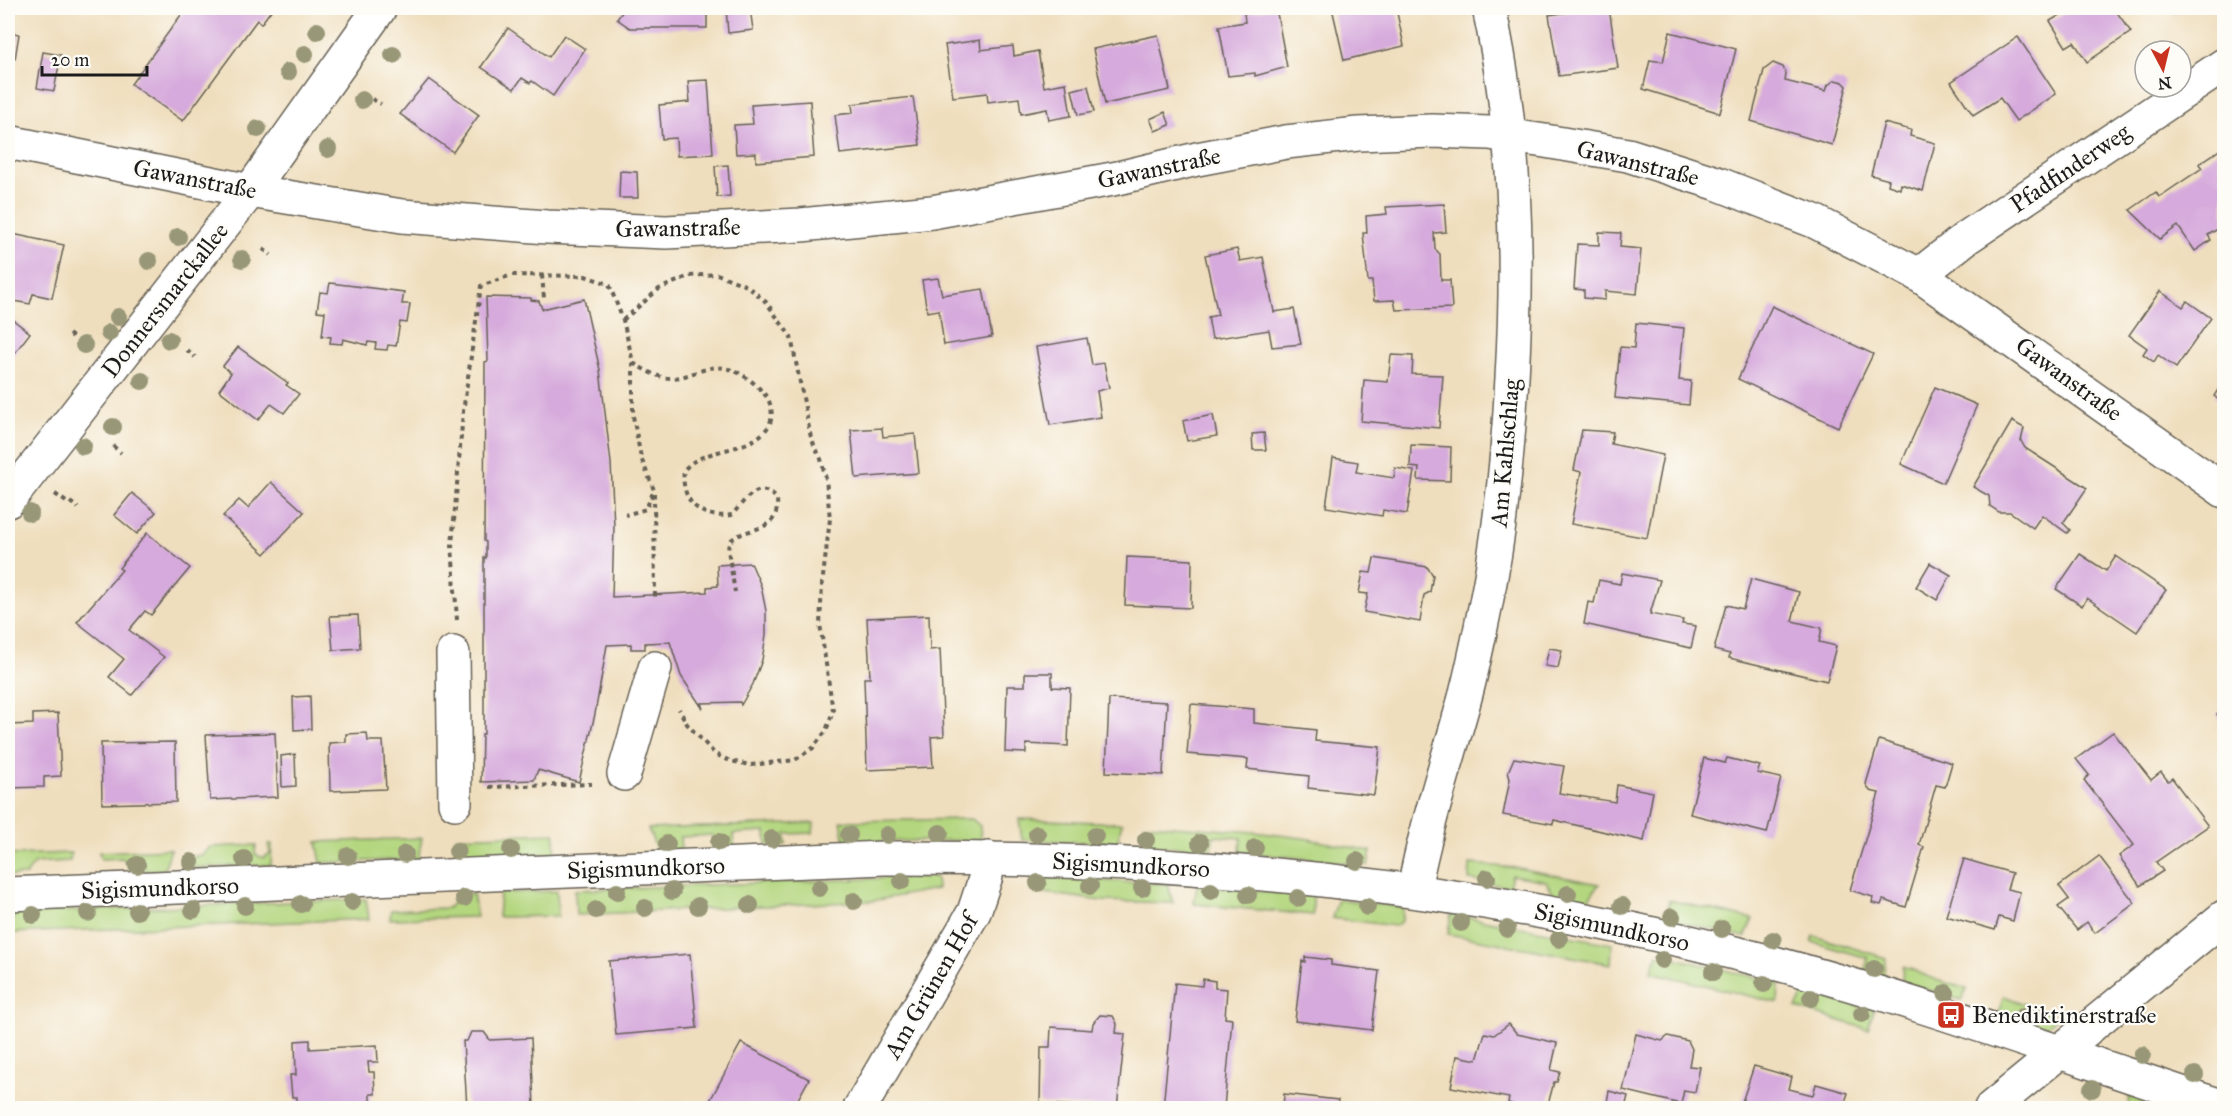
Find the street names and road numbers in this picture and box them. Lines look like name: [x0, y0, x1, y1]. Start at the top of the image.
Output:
street label: Pfadfinderweg: [2004, 116, 2137, 219]
street label: Gawanstraße: [1574, 133, 1702, 193]
street label: Gawanstraße: [1095, 140, 1223, 196]
street label: Gawanstraße: [131, 152, 259, 206]
street label: Gawanstraße: [615, 212, 741, 244]
street label: Donnersmarckallee: [95, 217, 235, 383]
street label: Gawanstraße: [2010, 330, 2128, 428]
street label: Am Kahlschlag: [1483, 377, 1526, 529]
street label: Sigismundkorso: [1051, 846, 1211, 884]
street label: Sigismundkorso: [567, 850, 725, 886]
street label: Sigismundkorso: [81, 870, 239, 906]
street label: Sigismundkorso: [1532, 896, 1692, 958]
street label: Am Grünen Hof: [877, 905, 987, 1065]

